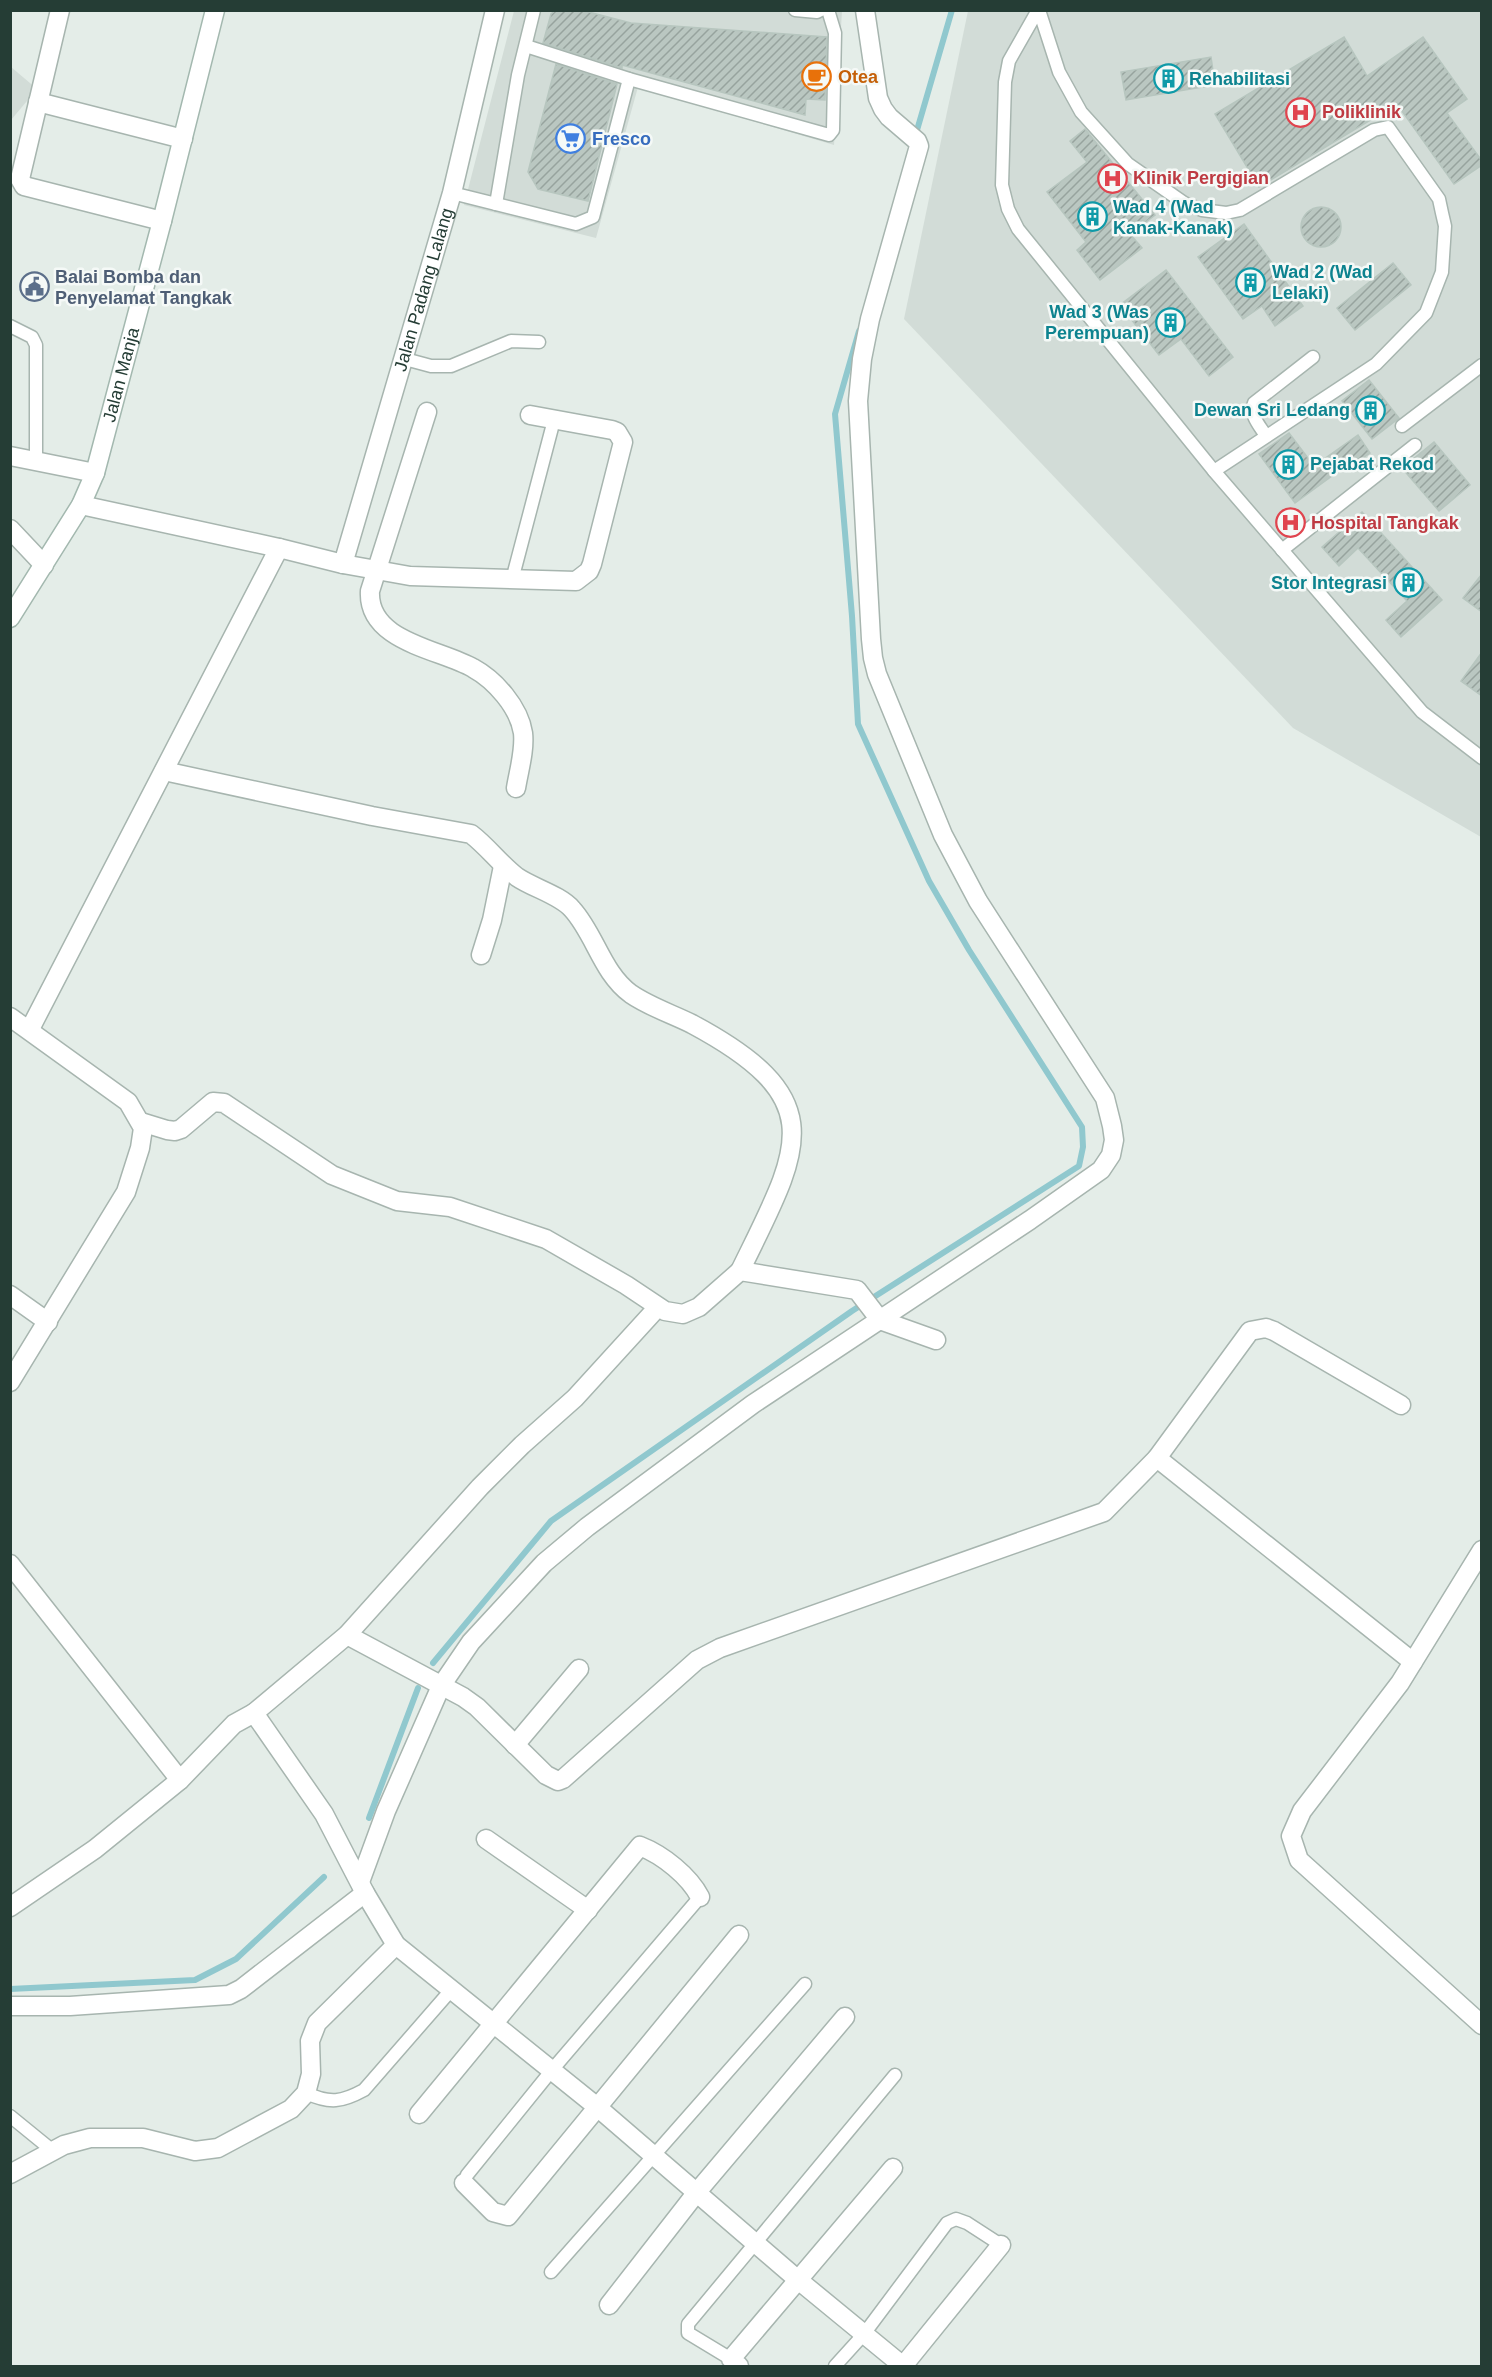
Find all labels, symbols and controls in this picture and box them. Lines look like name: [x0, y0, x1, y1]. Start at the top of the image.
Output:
cafe icon: Otea: [801, 61, 833, 93]
building icon: Rehabilitasi: [1152, 63, 1184, 95]
place label: Otea: [838, 67, 879, 87]
place label: Rehabilitasi: [1189, 69, 1290, 89]
hospital icon: Poliklinik: [1285, 96, 1317, 128]
place label: Poliklinik: [1322, 102, 1402, 122]
supermarket icon: Fresco: [555, 123, 587, 155]
place label: Fresco: [592, 129, 651, 149]
hospital icon: Klinik Pergigian: [1096, 162, 1128, 194]
place label: Klinik Pergigian: [1133, 168, 1269, 188]
place label: Wad 4 (Wad Kanak-Kanak): [1113, 197, 1233, 238]
building icon: Wad 4 (Wad Kanak-Kanak): [1076, 201, 1108, 233]
street label: Jalan Padang Lalang: [390, 206, 457, 374]
place label: Wad 2 (Wad Lelaki): [1272, 262, 1373, 303]
building icon: Wad 2 (Wad Lelaki): [1235, 266, 1267, 298]
place label: Balai Bomba dan Penyelamat Tangkak: [55, 267, 233, 308]
public building icon: Balai Bomba dan Penyelamat Tangkak: [18, 271, 50, 303]
place label: Wad 3 (Was Perempuan): [1045, 302, 1149, 343]
building icon: Wad 3 (Was Perempuan): [1154, 306, 1186, 338]
street label: Jalan Manja: [99, 324, 144, 424]
building icon: Dewan Sri Ledang: [1355, 394, 1387, 426]
place label: Dewan Sri Ledang: [1194, 400, 1350, 420]
building icon: Pejabat Rekod: [1273, 448, 1305, 480]
place label: Pejabat Rekod: [1310, 454, 1434, 474]
hospital icon: Hospital Tangkak: [1274, 507, 1306, 539]
place label: Hospital Tangkak: [1311, 513, 1460, 533]
building icon: Stor Integrasi: [1392, 567, 1424, 599]
place label: Stor Integrasi: [1271, 573, 1387, 593]

